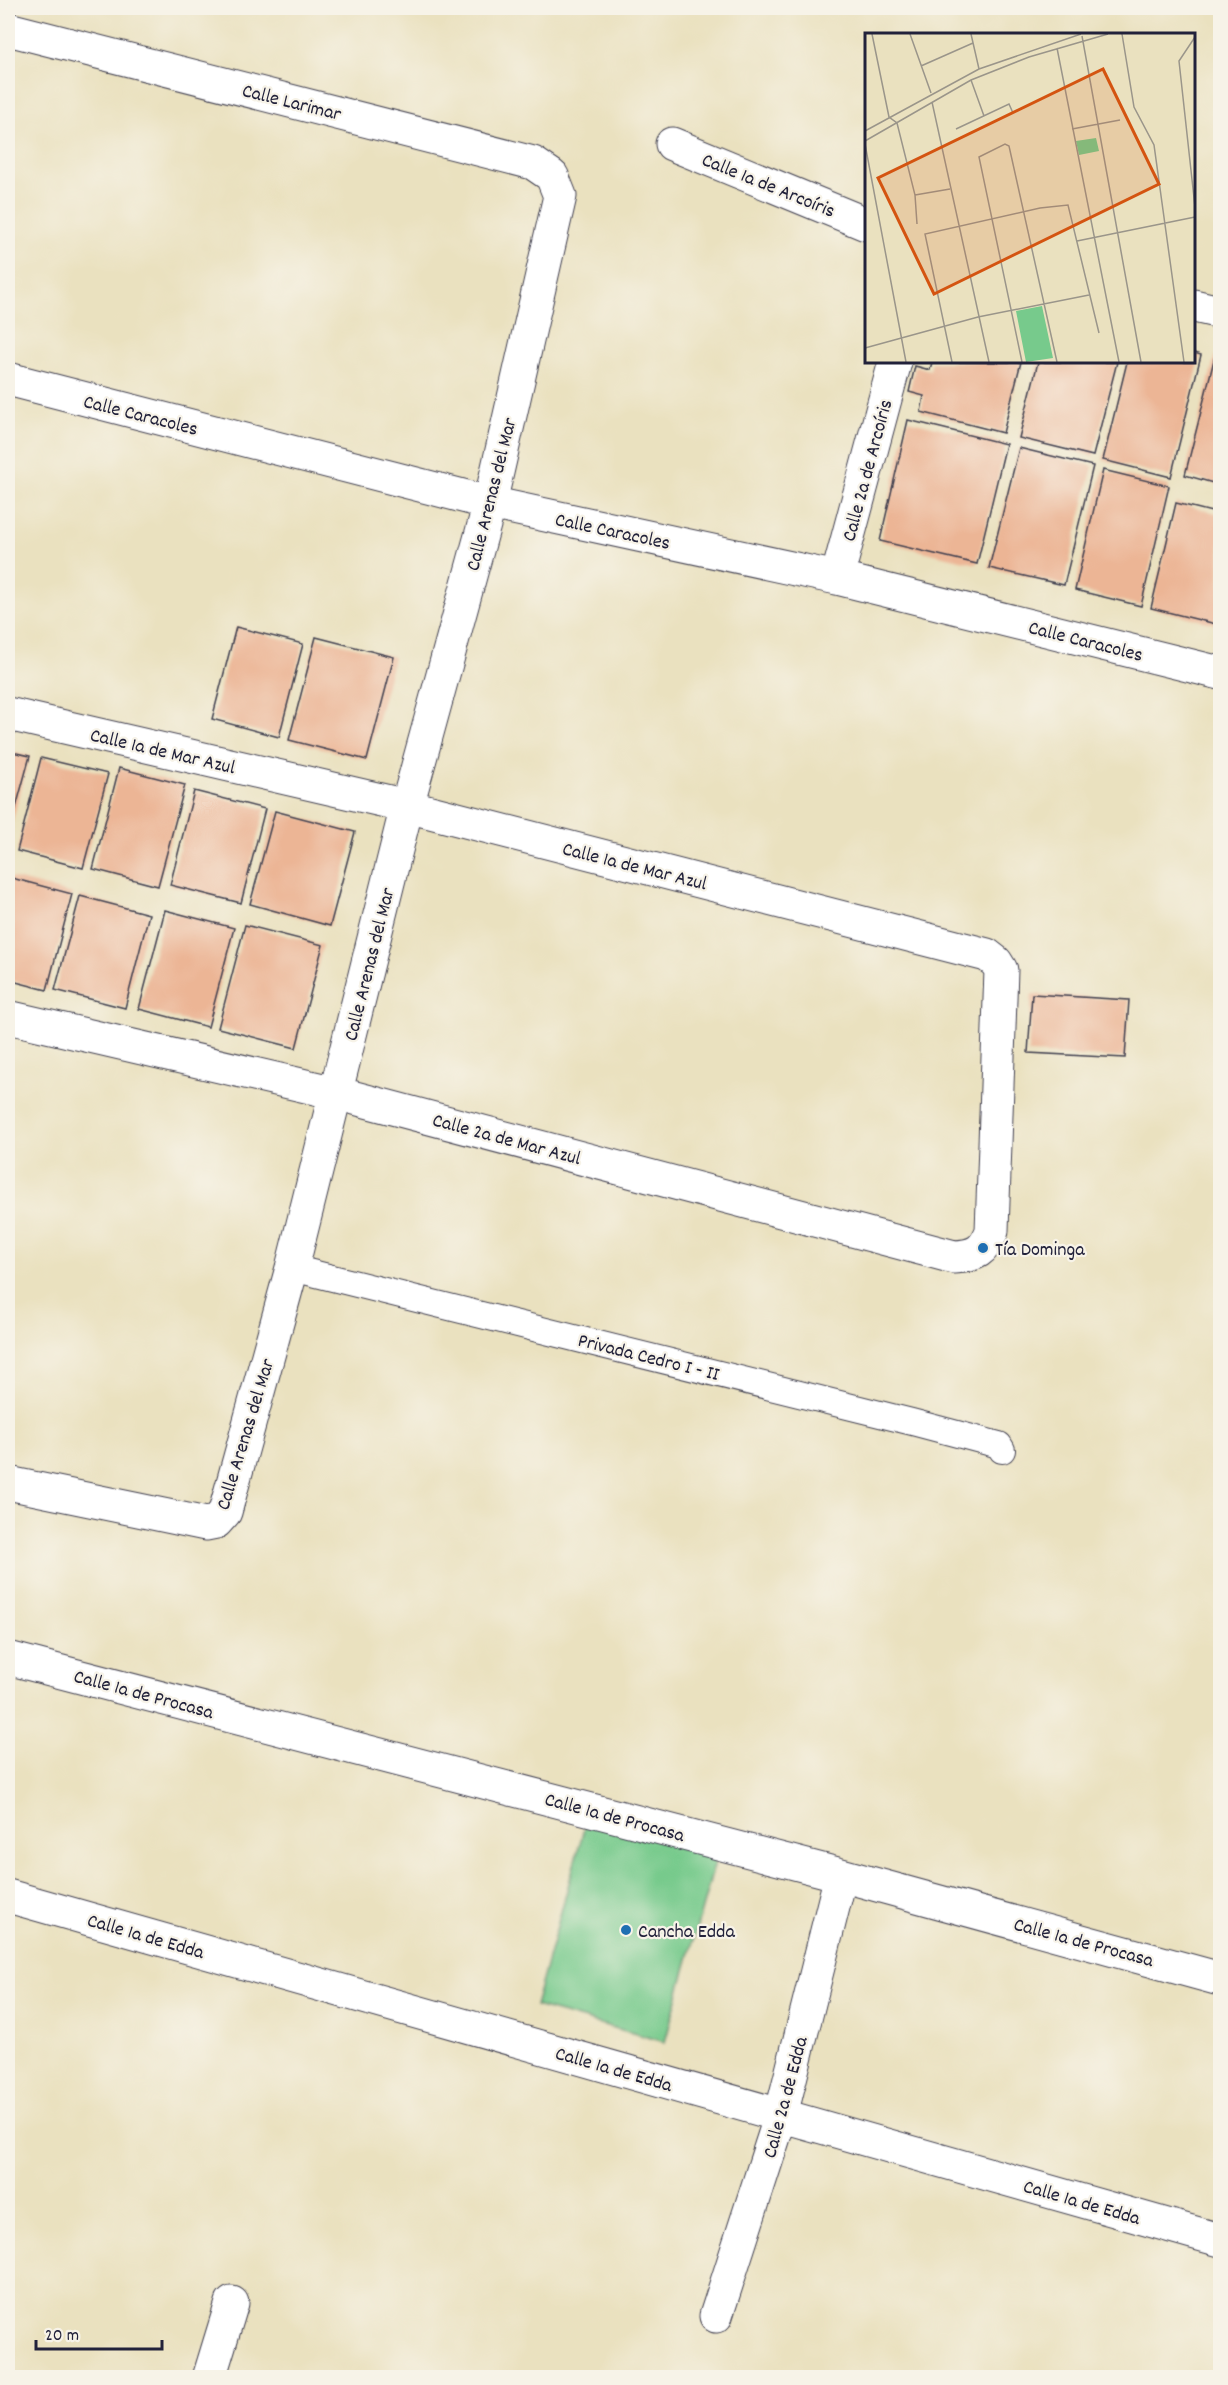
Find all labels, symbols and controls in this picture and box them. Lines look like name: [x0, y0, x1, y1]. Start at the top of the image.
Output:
inset map: [865, 33, 1195, 363]
street label: Calle Larimar: [239, 78, 344, 130]
street label: Calle 1a de Arcoíris: [697, 147, 839, 226]
street label: Calle Caracoles: [80, 389, 200, 445]
street label: Calle 2a de Arcoíris: [836, 397, 901, 545]
street label: Calle Arenas del Mar: [460, 415, 526, 574]
street label: Calle Caracoles: [552, 507, 673, 559]
street label: Calle Caracoles: [1025, 615, 1145, 671]
street label: Calle 1a de Mar Azul: [87, 723, 238, 783]
street label: Calle 1a de Mar Azul: [559, 836, 710, 899]
street label: Calle Arenas del Mar: [338, 885, 404, 1044]
street label: Calle 2a de Mar Azul: [429, 1108, 584, 1174]
place label: Tía Dominga: [995, 1237, 1085, 1265]
marker: Tía Dominga: [976, 1241, 990, 1255]
street label: Privada Cedro I - II: [575, 1328, 722, 1390]
street label: Calle Arenas del Mar: [211, 1355, 283, 1514]
street label: Calle 1a de Procasa: [70, 1664, 217, 1728]
street label: Calle 1a de Procasa: [541, 1787, 688, 1851]
street label: Calle 1a de Edda: [83, 1908, 208, 1968]
street label: Calle 1a de Procasa: [1010, 1912, 1157, 1976]
place label: Cancha Edda: [638, 1919, 735, 1947]
marker: Cancha Edda: [619, 1923, 633, 1937]
street label: Calle 2a de Edda: [757, 2033, 817, 2162]
street label: Calle 1a de Edda: [551, 2041, 676, 2101]
street label: Calle 1a de Edda: [1019, 2174, 1144, 2234]
scale bar: [36, 2313, 162, 2351]
text: 20 m: [45, 2324, 79, 2349]

